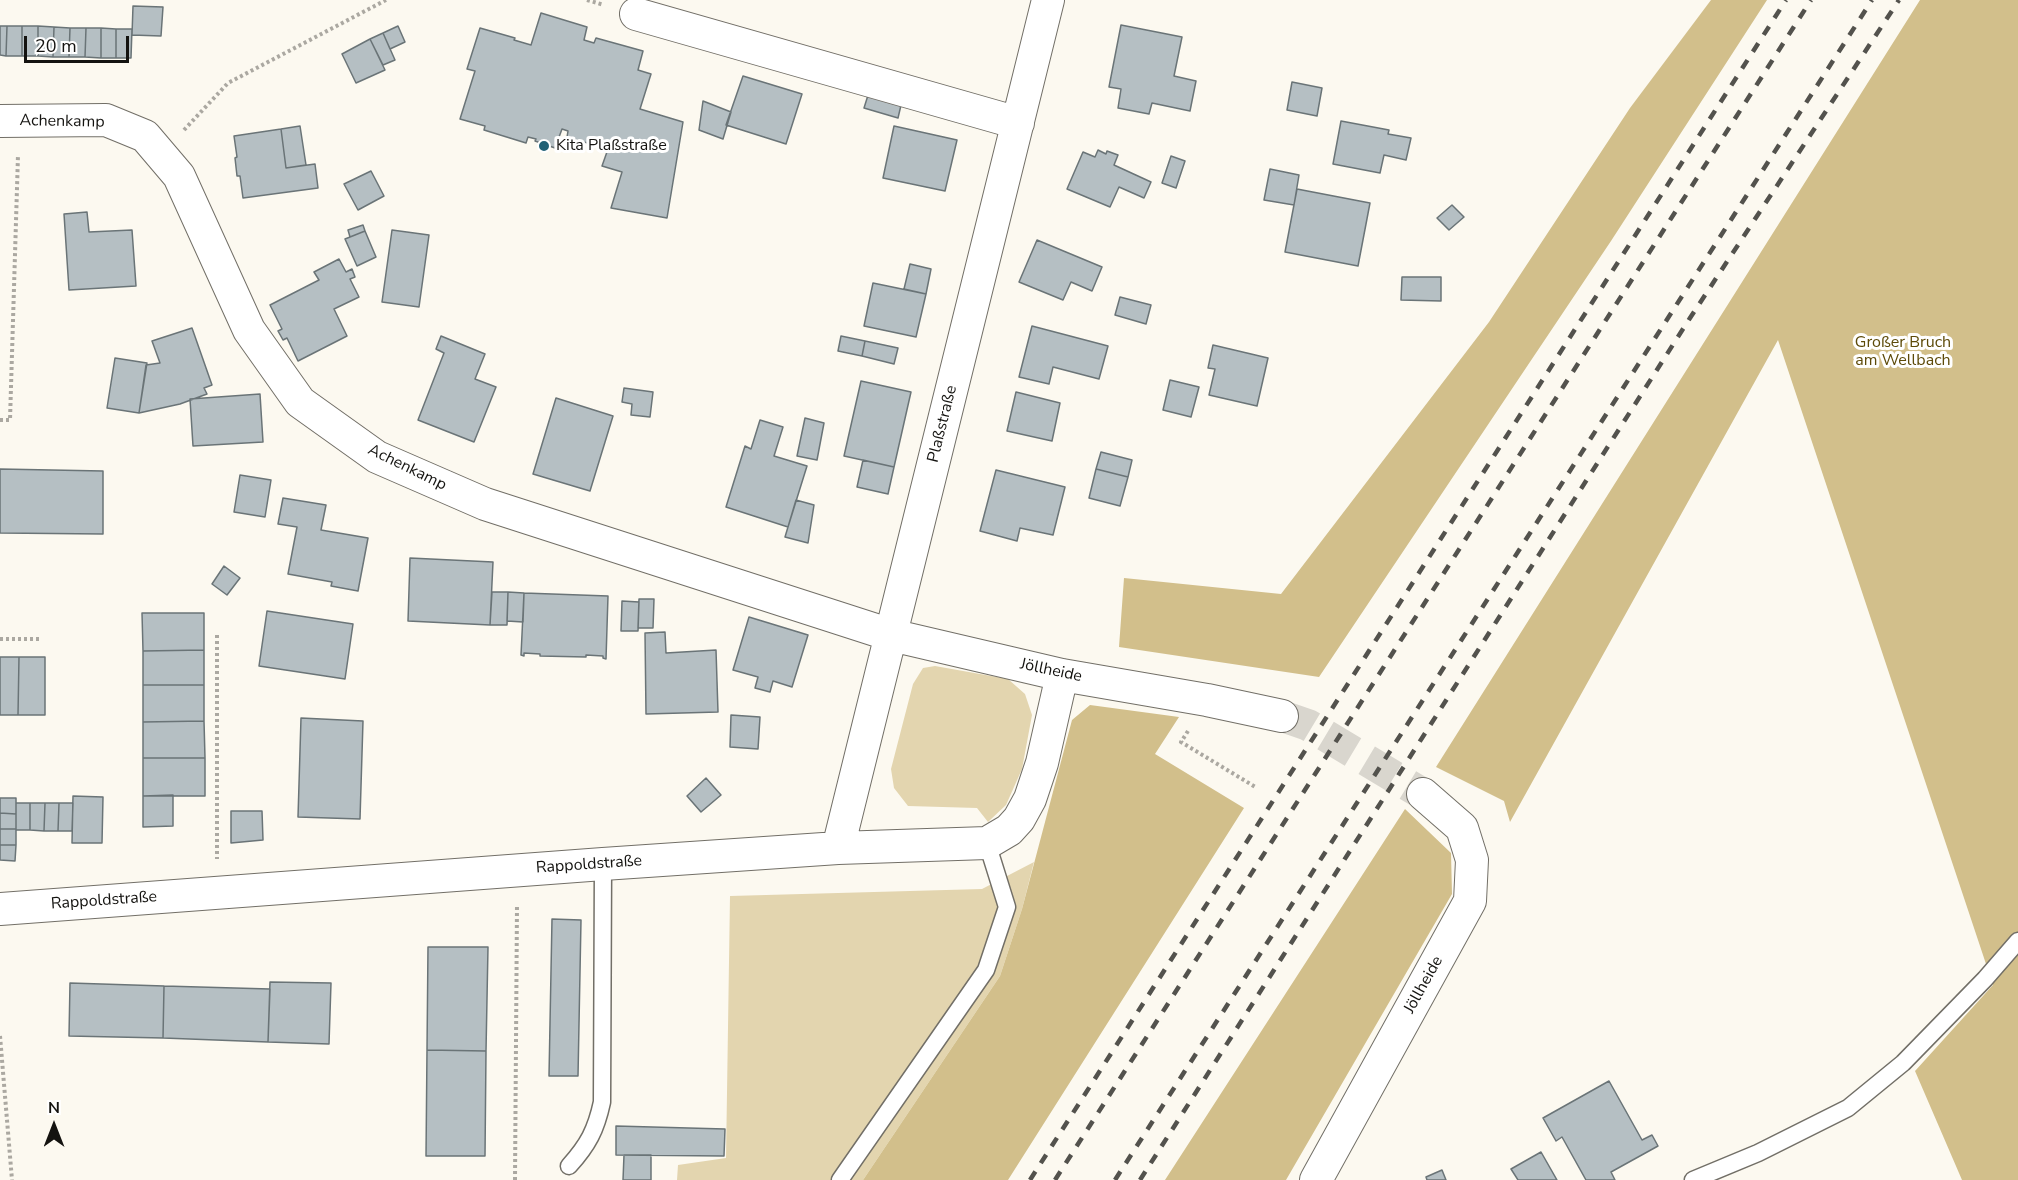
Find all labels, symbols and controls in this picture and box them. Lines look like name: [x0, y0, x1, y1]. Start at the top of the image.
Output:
scale bar: [27, 24, 132, 62]
text: 20 m: [35, 34, 77, 58]
street label: Achenkamp: [19, 112, 105, 132]
place label: Kita Plaßstraße: [556, 136, 667, 156]
marker: Kita Plaßstraße: [537, 139, 551, 153]
park label: Großer Bruch am Wellbach: [1855, 333, 1951, 371]
street label: Plaßstraße: [924, 383, 962, 465]
street label: Achenkamp: [365, 441, 449, 495]
street label: Jöllheide: [1018, 655, 1084, 687]
street label: Rappoldstraße: [535, 852, 643, 878]
street label: Rappoldstraße: [50, 888, 158, 914]
street label: Jöllheide: [1400, 953, 1448, 1017]
north arrow: [24, 1096, 84, 1156]
text: N: [48, 1097, 60, 1119]

